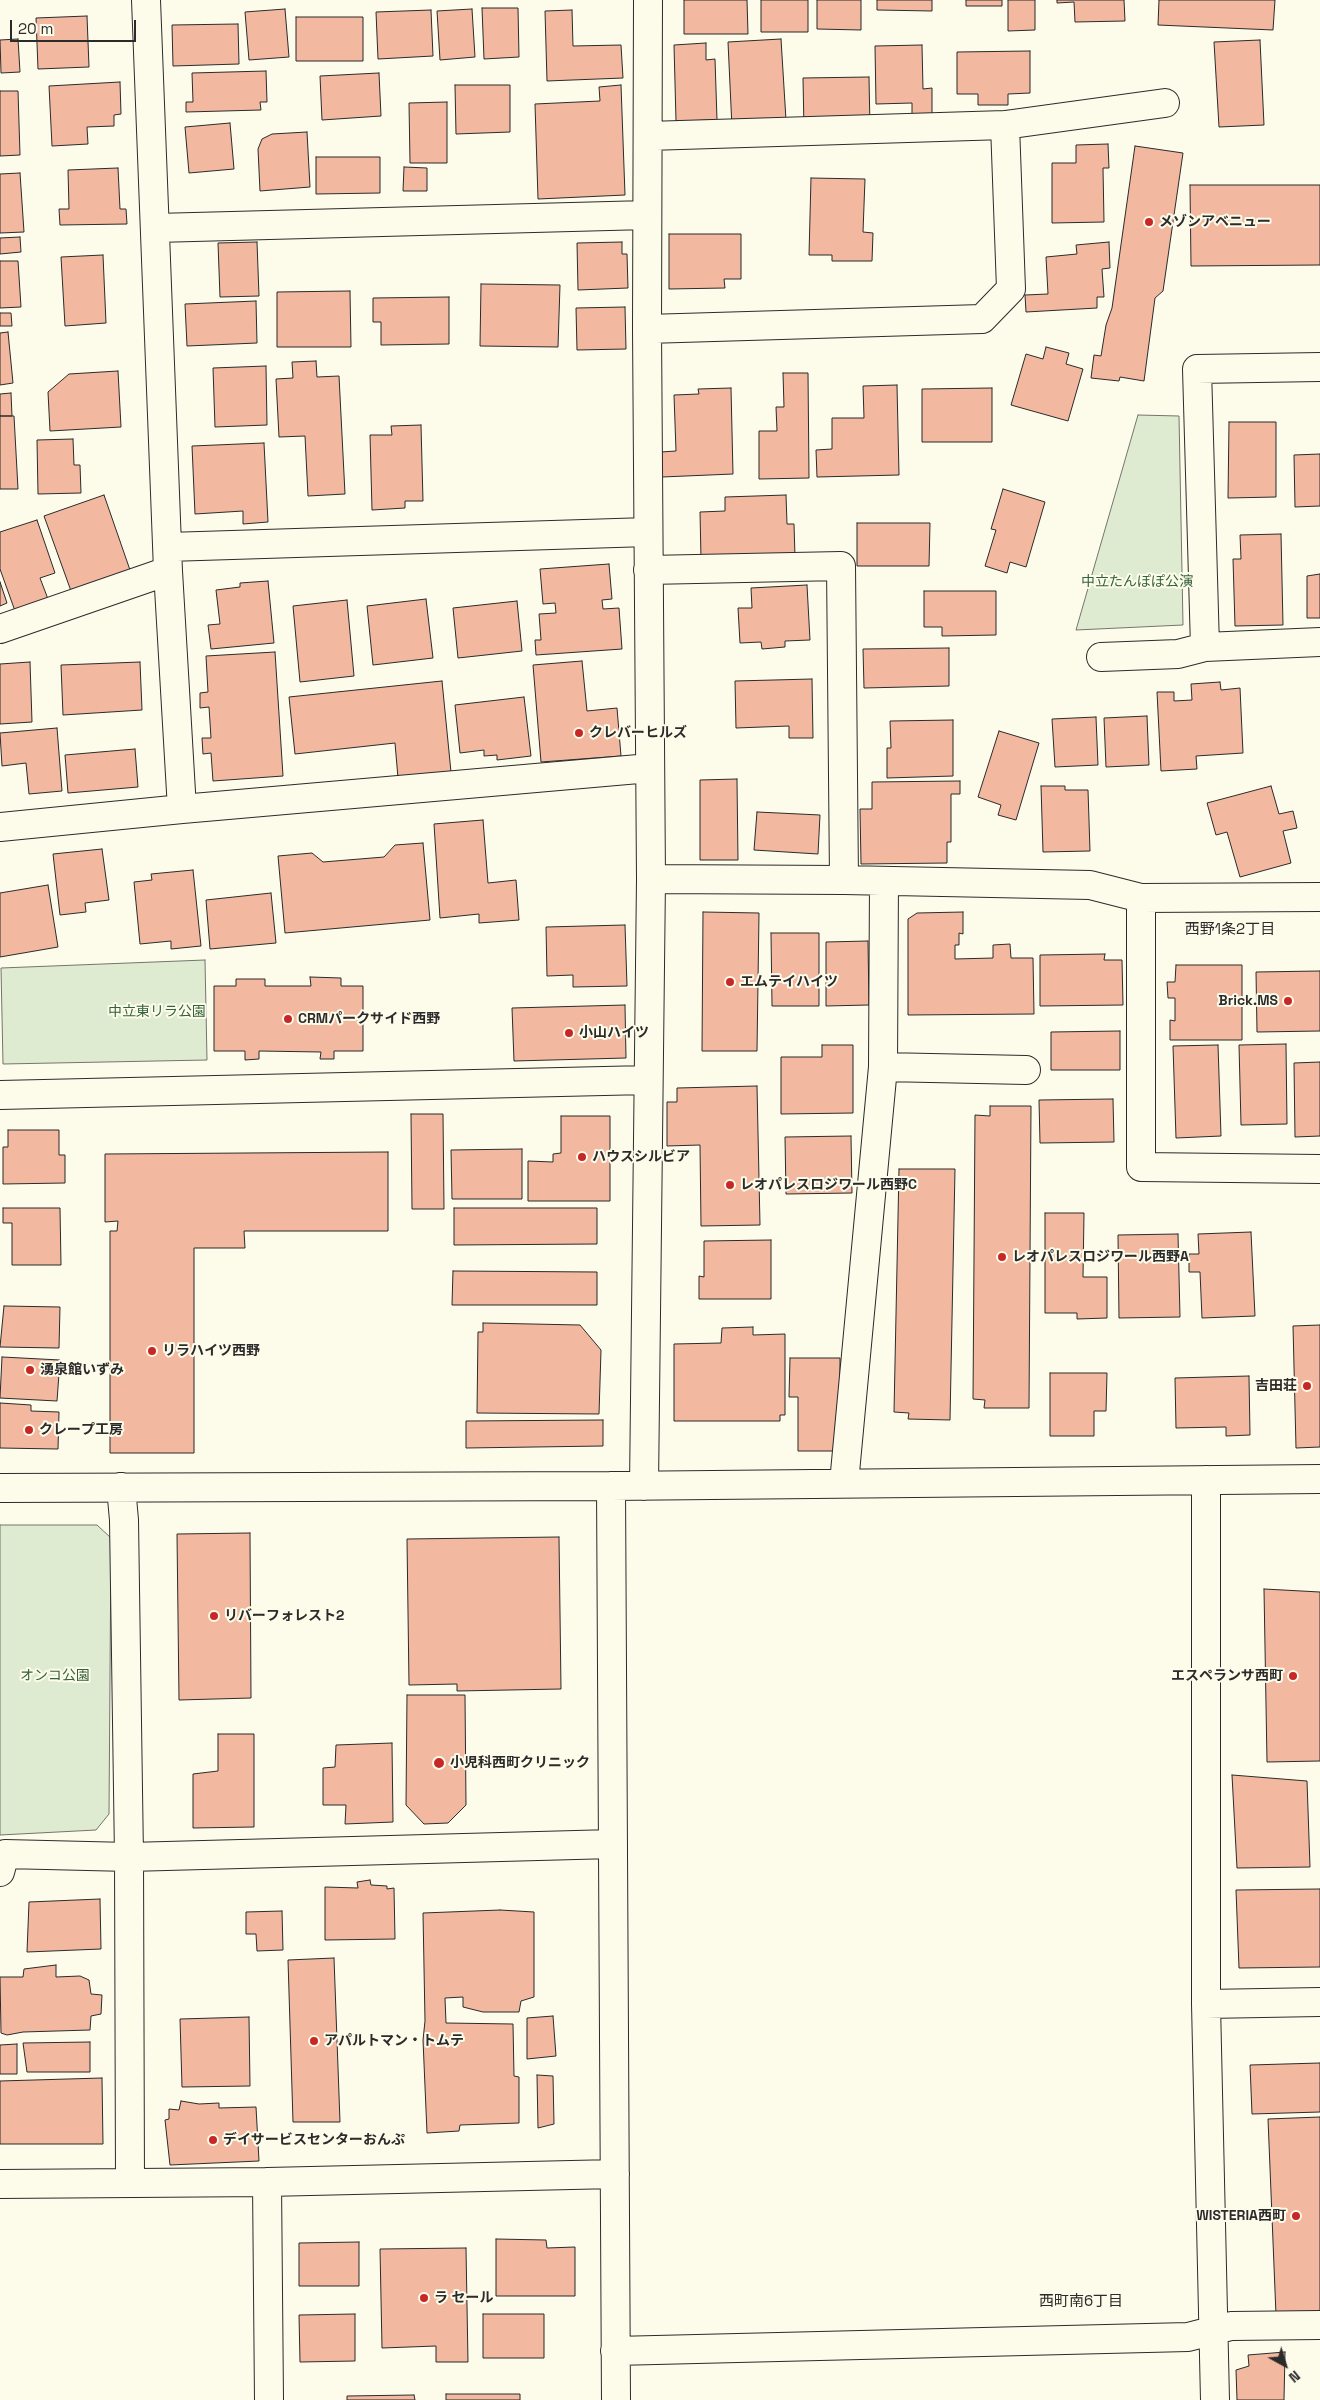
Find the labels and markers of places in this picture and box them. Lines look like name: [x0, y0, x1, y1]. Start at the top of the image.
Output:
place label: メゾンアベニュー: [1159, 214, 1271, 230]
marker: メゾンアベニュー: [1143, 216, 1155, 228]
place label: クレバーヒルズ: [589, 725, 687, 741]
marker: クレバーヒルズ: [573, 727, 585, 739]
place label: エムテイハイツ: [740, 974, 838, 990]
marker: エムテイハイツ: [724, 976, 736, 988]
place label: Brick.MS: [1218, 993, 1278, 1009]
marker: Brick.MS: [1282, 995, 1294, 1007]
place label: CRMパークサイド西野: [298, 1011, 440, 1027]
marker: CRMパークサイド西野: [282, 1013, 294, 1025]
place label: 小山ハイツ: [579, 1025, 649, 1041]
marker: 小山ハイツ: [563, 1027, 575, 1039]
place label: ハウスシルビア: [592, 1149, 690, 1165]
marker: ハウスシルビア: [576, 1151, 588, 1163]
place label: レオパレスロジワール西野C: [740, 1177, 917, 1193]
marker: レオパレスロジワール西野C: [724, 1179, 736, 1191]
place label: レオパレスロジワール西野A: [1012, 1249, 1189, 1265]
marker: レオパレスロジワール西野A: [996, 1251, 1008, 1263]
place label: リラハイツ西野: [162, 1343, 260, 1359]
marker: リラハイツ西野: [146, 1345, 158, 1357]
place label: 湧泉館いずみ: [40, 1362, 124, 1378]
marker: 湧泉館いずみ: [24, 1364, 36, 1376]
place label: 吉田荘: [1255, 1378, 1297, 1394]
marker: 吉田荘: [1301, 1380, 1313, 1392]
place label: クレープ工房: [39, 1422, 123, 1438]
marker: クレープ工房: [23, 1424, 35, 1436]
place label: リバーフォレスト2: [224, 1608, 344, 1624]
marker: リバーフォレスト2: [208, 1610, 220, 1622]
place label: エスペランサ西町: [1171, 1668, 1283, 1684]
marker: エスペランサ西町: [1287, 1670, 1299, 1682]
place label: 小児科西町クリニック: [450, 1755, 590, 1771]
marker: 小児科西町クリニック: [432, 1756, 446, 1770]
place label: アパルトマン・トムテ: [324, 2033, 464, 2049]
marker: アパルトマン・トムテ: [308, 2035, 320, 2047]
place label: デイサービスセンターおんぷ: [223, 2132, 405, 2148]
marker: デイサービスセンターおんぷ: [207, 2134, 219, 2146]
place label: WISTERIA西町: [1196, 2208, 1286, 2224]
marker: WISTERIA西町: [1290, 2210, 1302, 2222]
place label: ラ セール: [434, 2290, 494, 2306]
marker: ラ セール: [418, 2292, 430, 2304]

